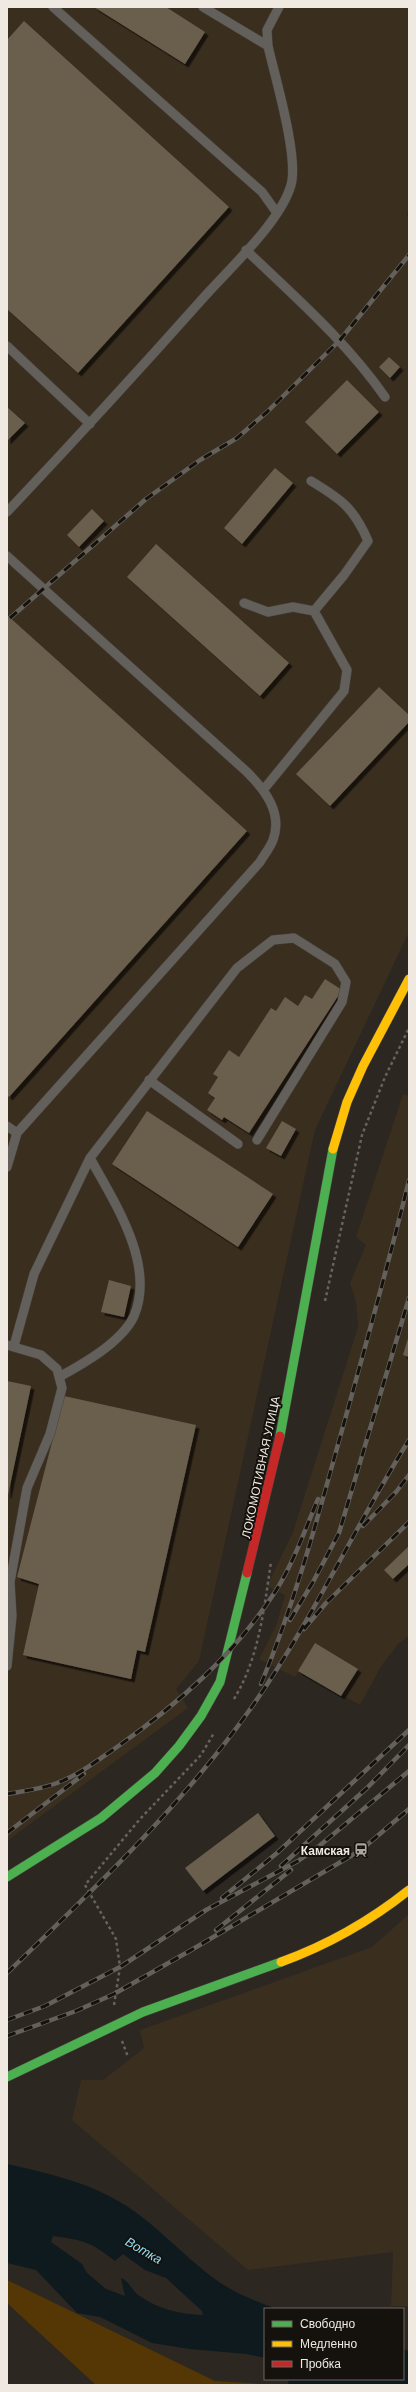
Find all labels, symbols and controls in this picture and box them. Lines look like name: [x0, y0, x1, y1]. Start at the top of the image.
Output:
street label: ЛОКОМОТИВНАЯ УЛИЦА: [238, 1395, 283, 1540]
station icon: Камская: [353, 1842, 369, 1858]
place label: Камская: [301, 1843, 350, 1857]
water label: Вотка: [123, 2233, 165, 2267]
legend: [264, 2308, 404, 2380]
text: Свободно: [300, 2316, 355, 2331]
text: Медленно: [300, 2336, 357, 2351]
text: Пробка: [300, 2356, 341, 2371]

